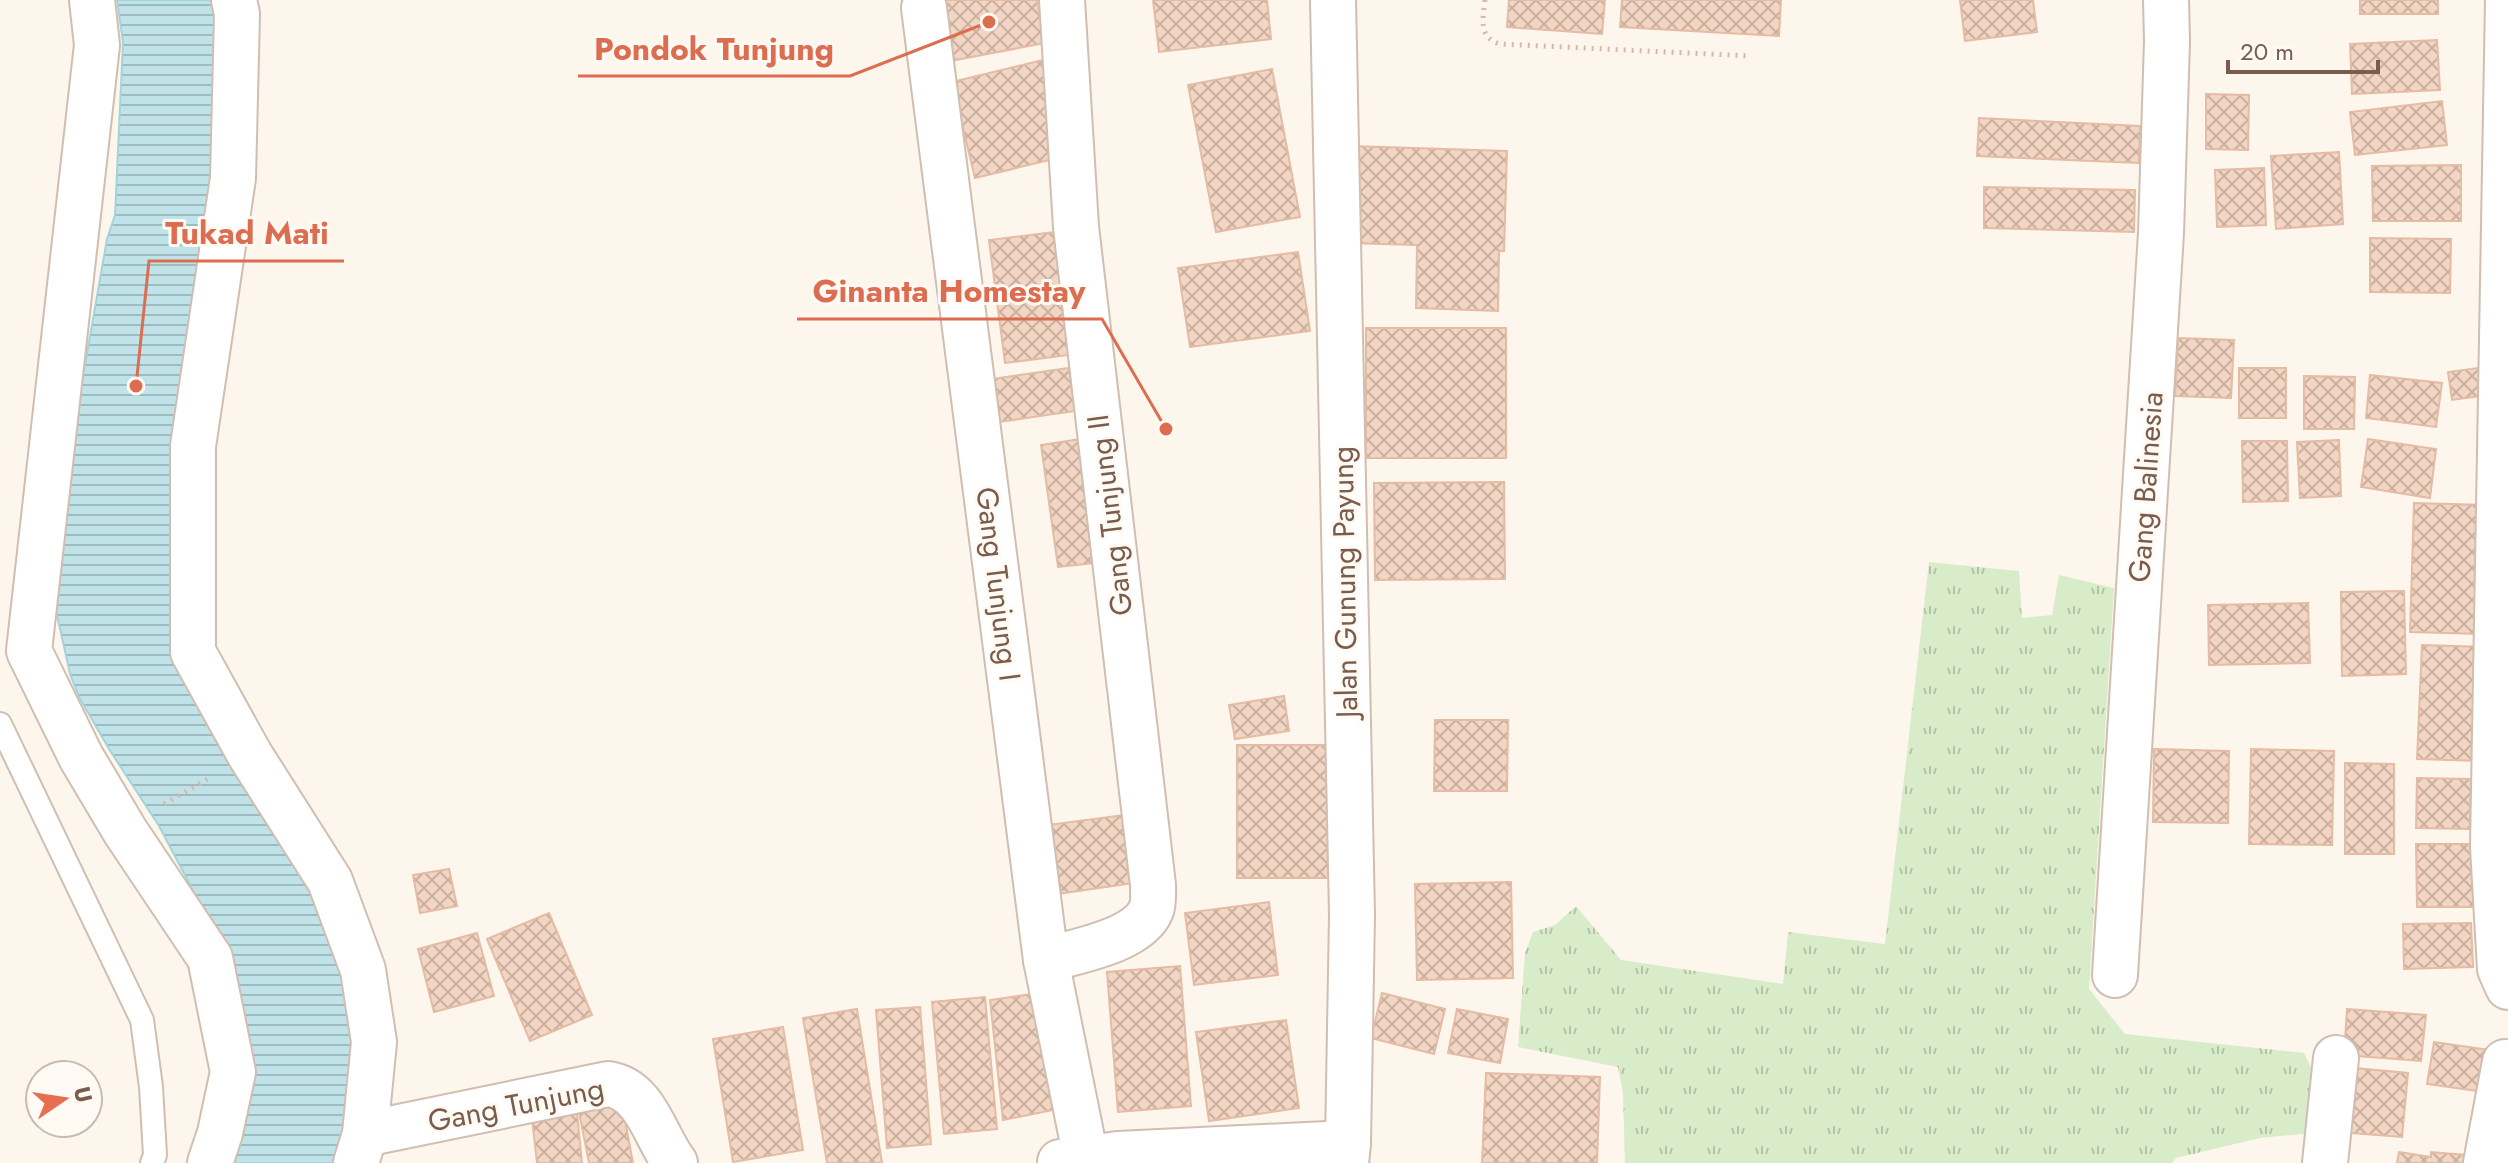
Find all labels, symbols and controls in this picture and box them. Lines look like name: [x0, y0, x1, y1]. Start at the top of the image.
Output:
callout: Pondok Tunjung: [578, 20, 850, 76]
scale bar: [2228, 24, 2378, 74]
text: Pondok Tunjung: [594, 26, 834, 72]
text: 20 m: [2240, 34, 2294, 69]
callout: Tukad Mati: [149, 205, 344, 261]
text: Tukad Mati: [165, 210, 329, 256]
callout: Ginanta Homestay: [797, 263, 1102, 319]
text: Ginanta Homestay: [812, 268, 1086, 314]
street label: Gang Balinesia: [2117, 390, 2174, 584]
street label: Gang Tunjung II: [1076, 412, 1143, 618]
street label: Jalan Gunung Payung: [1321, 446, 1368, 722]
street label: Gang Tunjung I: [965, 485, 1032, 683]
north arrow: [24, 1059, 104, 1139]
street label: Gang Tunjung: [424, 1066, 608, 1143]
text: U: [66, 1083, 101, 1106]

